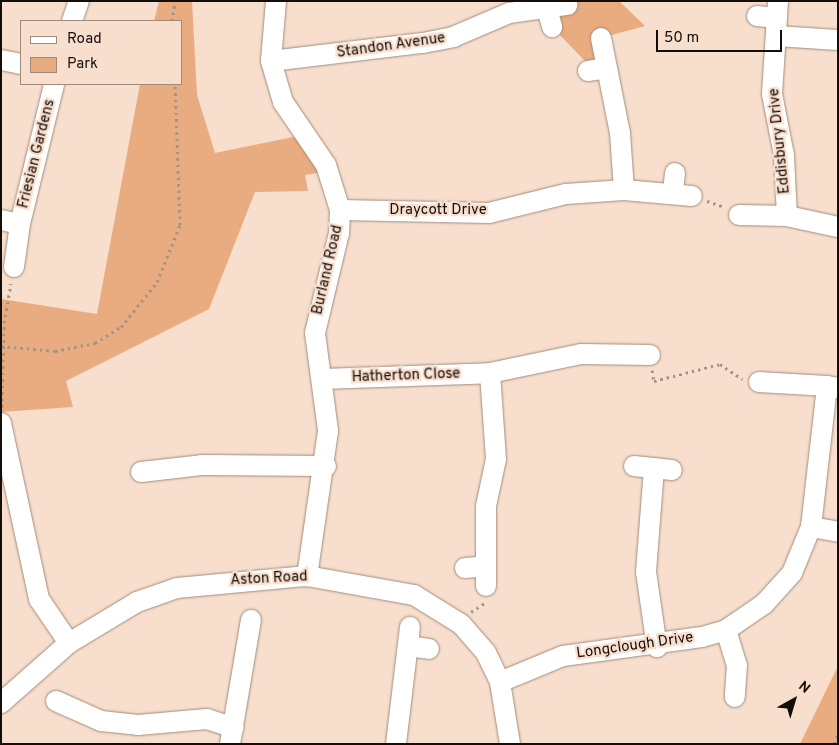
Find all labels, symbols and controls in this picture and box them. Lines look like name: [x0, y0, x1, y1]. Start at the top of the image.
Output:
legend: [20, 20, 182, 85]
scale bar: [659, 20, 785, 52]
street label: Standon Avenue: [335, 29, 447, 63]
text: 50 m: [664, 29, 699, 48]
text: Road: [67, 30, 102, 49]
text: Park: [67, 55, 98, 74]
street label: Eddisbury Drive: [766, 87, 794, 195]
street label: Friesian Gardens: [15, 98, 59, 210]
street label: Draycott Drive: [389, 202, 487, 220]
street label: Burland Road: [309, 223, 347, 317]
street label: Hatherton Close: [351, 365, 461, 387]
street label: Aston Road: [230, 568, 308, 590]
street label: Longclough Drive: [575, 629, 695, 663]
north arrow: [769, 675, 819, 725]
text: N: [794, 678, 813, 698]

